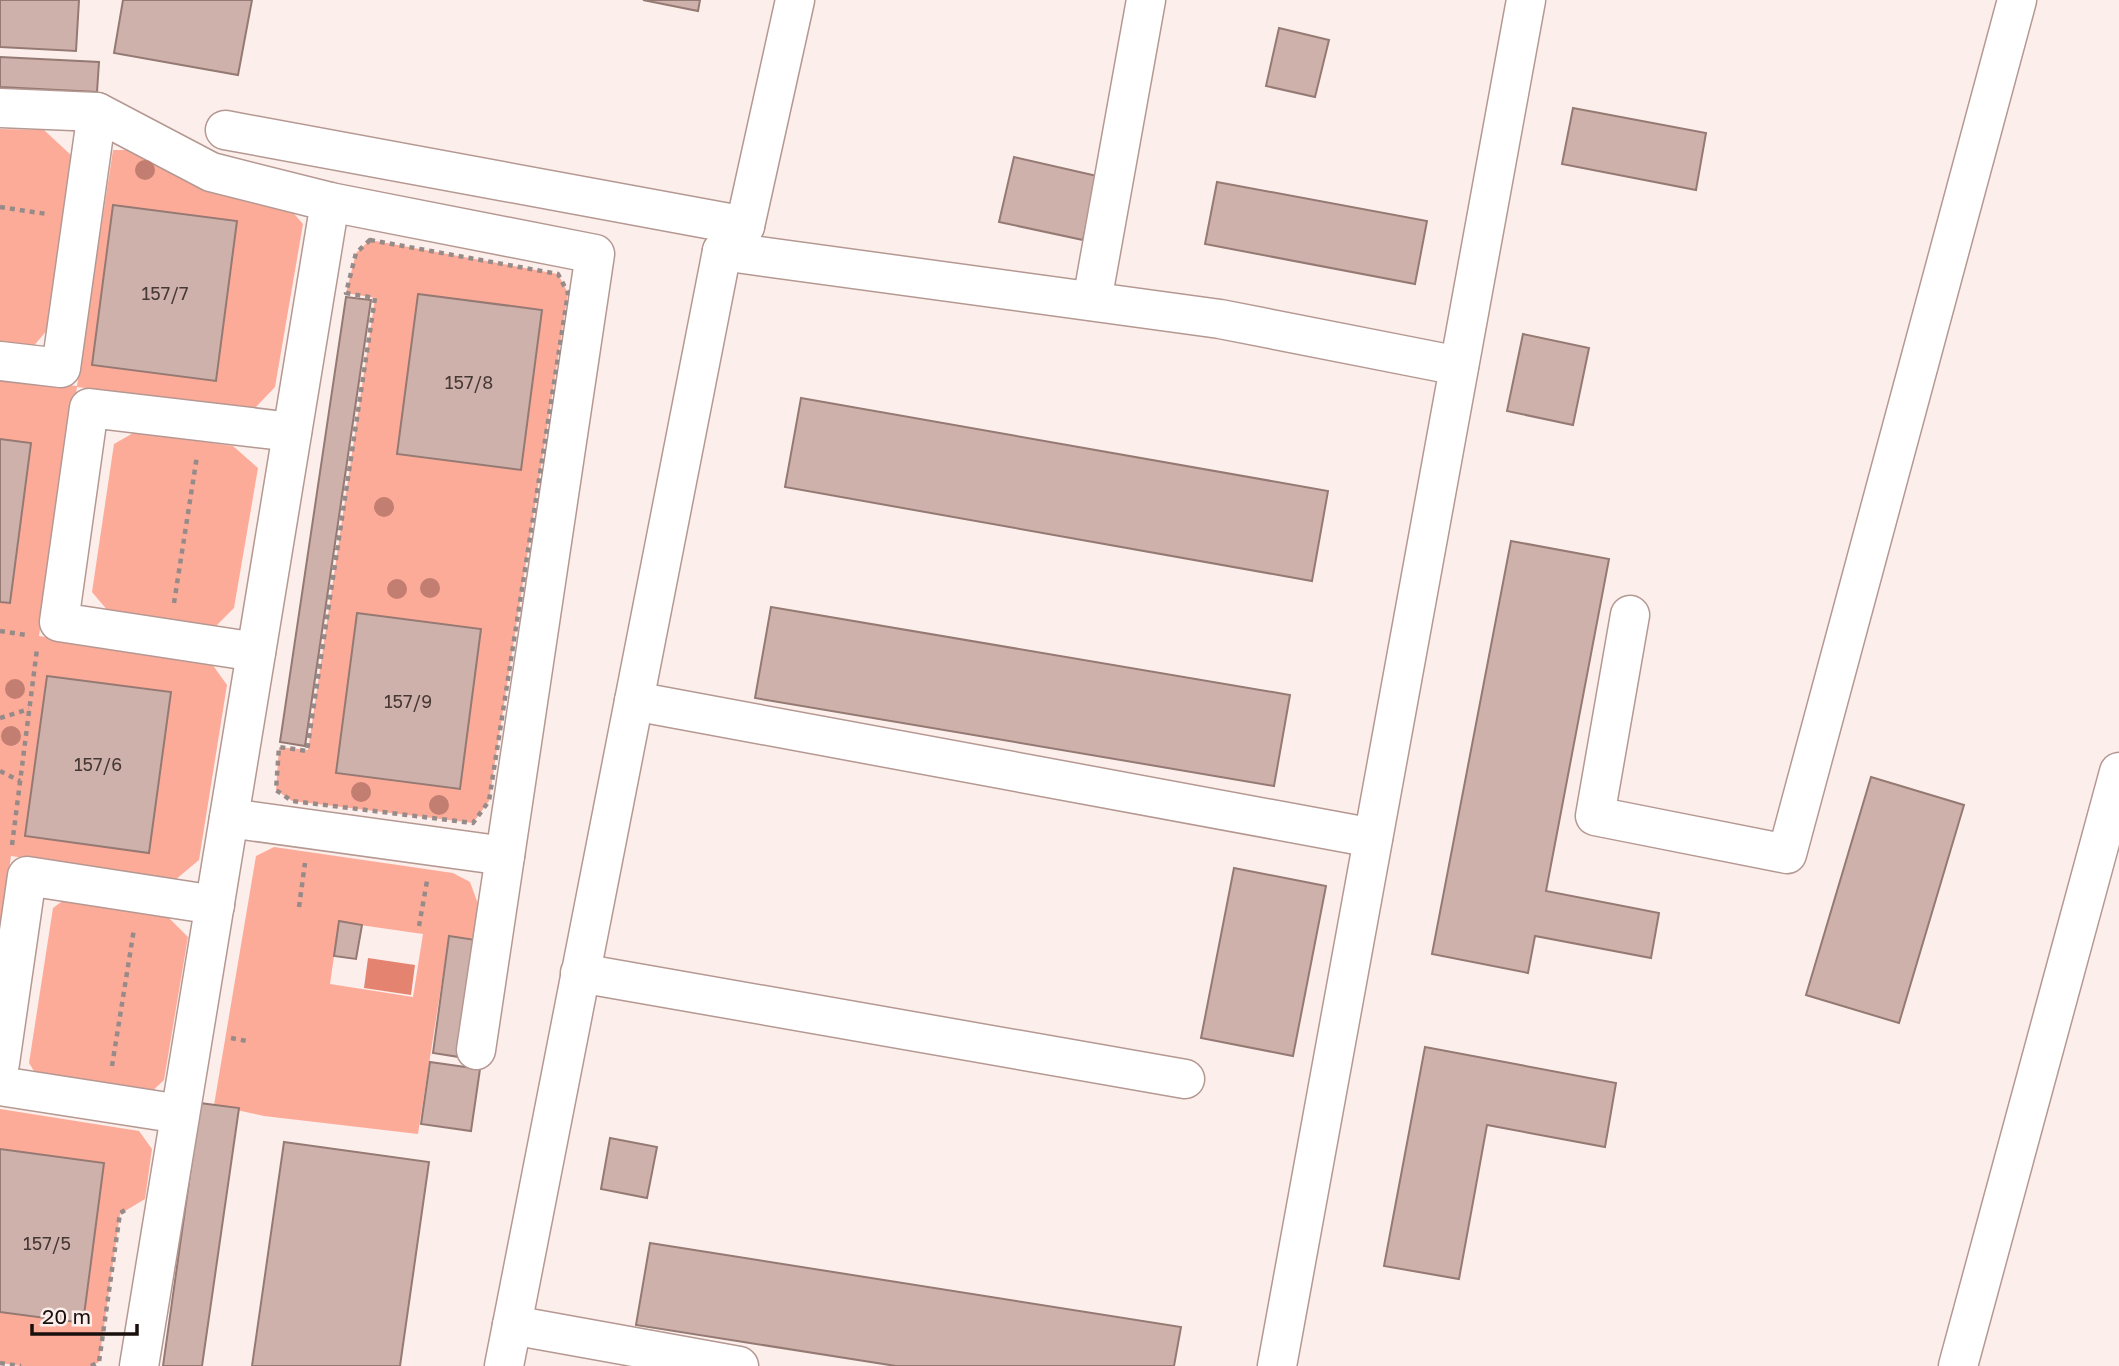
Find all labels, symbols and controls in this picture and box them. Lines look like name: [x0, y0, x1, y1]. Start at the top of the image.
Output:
house number: 157/7: [142, 282, 188, 304]
house number: 157/8: [445, 371, 493, 393]
house number: 157/9: [384, 690, 432, 712]
house number: 157/6: [74, 753, 122, 775]
house number: 157/5: [23, 1232, 71, 1254]
scale bar: [32, 1292, 136, 1336]
text: 20 m: [42, 1303, 91, 1329]

